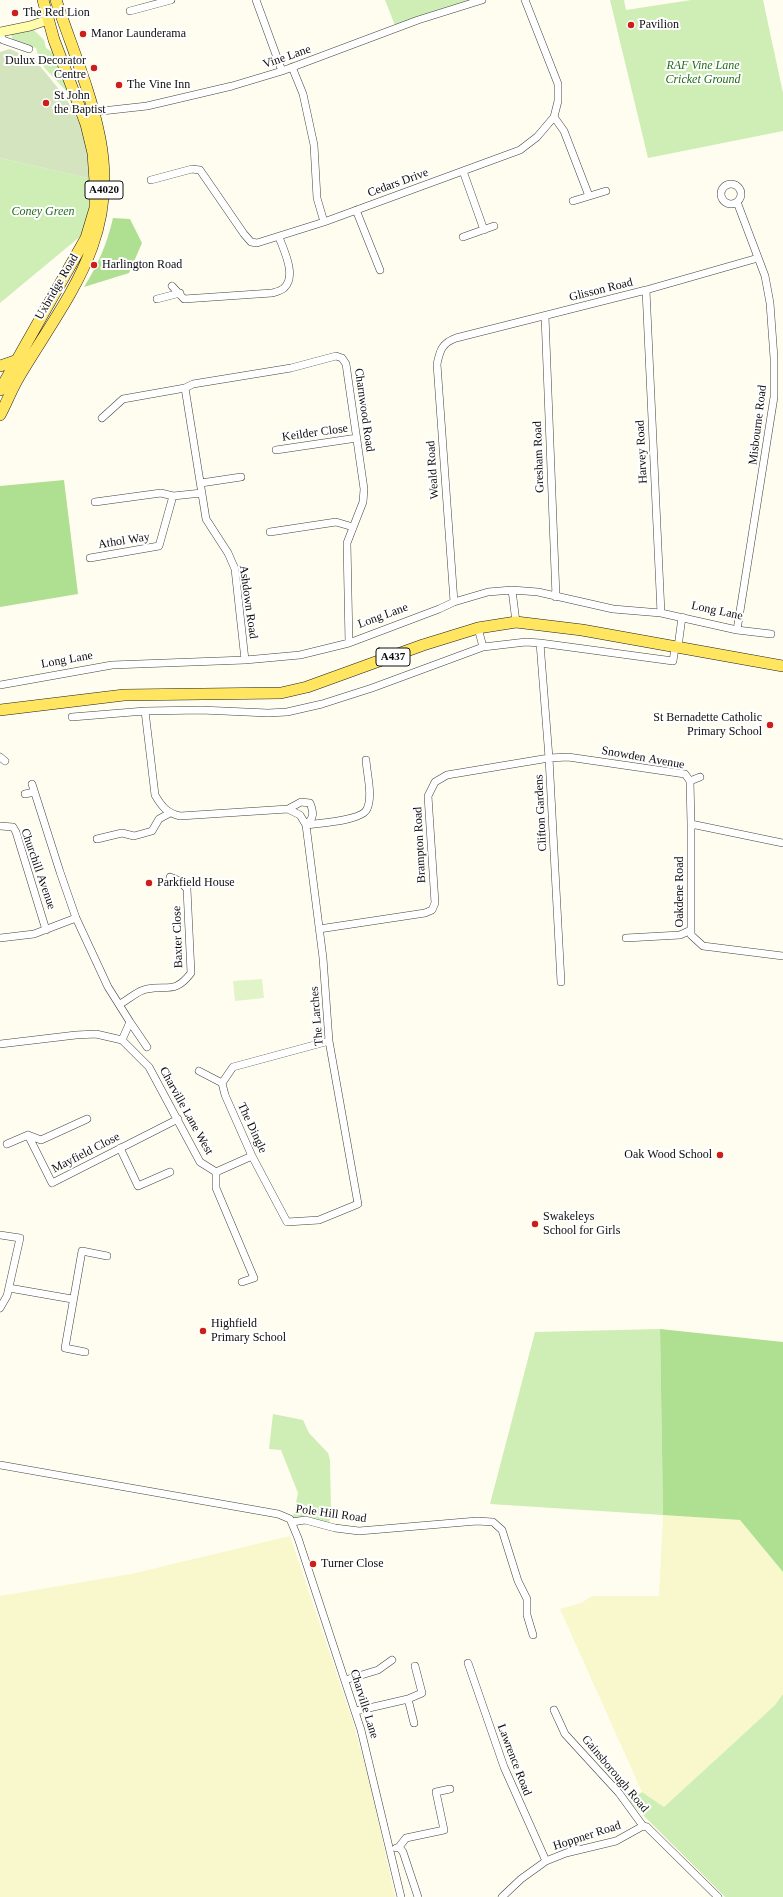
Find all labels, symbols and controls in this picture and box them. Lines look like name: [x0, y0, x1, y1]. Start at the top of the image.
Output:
place label: The Red Lion: [23, 6, 90, 20]
marker: The Red Lion: [10, 8, 20, 18]
place label: Pavilion: [639, 18, 679, 32]
marker: Pavilion: [626, 20, 636, 30]
place label: Manor Launderama: [91, 27, 186, 41]
marker: Manor Launderama: [78, 29, 88, 39]
street label: Vine Lane: [261, 42, 313, 72]
place label: Dulux Decorator Centre: [5, 54, 86, 82]
park label: RAF Vine Lane Cricket Ground: [665, 59, 741, 87]
marker: Dulux Decorator Centre: [89, 63, 99, 73]
place label: The Vine Inn: [127, 78, 190, 92]
marker: The Vine Inn: [114, 80, 124, 90]
place label: St John the Baptist: [54, 89, 106, 117]
marker: St John the Baptist: [41, 98, 51, 108]
street label: Cedars Drive: [366, 165, 430, 201]
road number: A4020: [85, 181, 123, 199]
park label: Coney Green: [11, 205, 75, 219]
street label: Uxbridge Road: [32, 252, 82, 322]
place label: Harlington Road: [102, 258, 182, 272]
marker: Harlington Road: [89, 260, 99, 270]
street label: Glisson Road: [568, 275, 634, 305]
street label: Charnwood Road: [351, 367, 377, 453]
street label: Misbourne Road: [746, 384, 770, 466]
street label: Harvey Road: [633, 420, 651, 484]
street label: Keilder Close: [281, 421, 349, 445]
street label: Gresham Road: [531, 421, 547, 493]
street label: Weald Road: [424, 440, 442, 500]
street label: Athol Way: [97, 530, 151, 552]
street label: Ashdown Road: [236, 564, 260, 640]
street label: Long Lane: [690, 599, 744, 623]
street label: Long Lane: [356, 600, 410, 632]
street label: Long Lane: [40, 648, 94, 672]
road number: A437: [376, 648, 410, 666]
place label: St Bernadette Catholic Primary School: [653, 711, 762, 739]
marker: St Bernadette Catholic Primary School: [765, 720, 775, 730]
street label: Snowden Avenue: [600, 744, 686, 772]
street label: Clifton Gardens: [532, 774, 550, 852]
street label: Brampton Road: [411, 807, 429, 883]
street label: Churchill Avenue: [17, 827, 59, 911]
street label: Oakdene Road: [673, 857, 687, 927]
place label: Parkfield House: [157, 876, 235, 890]
marker: Parkfield House: [144, 878, 154, 888]
street label: Baxter Close: [170, 906, 186, 968]
street label: The Larches: [307, 986, 327, 1046]
street label: Charville Lane West: [156, 1065, 216, 1157]
street label: The Dingle: [234, 1100, 270, 1156]
street label: Mayfield Close: [50, 1130, 122, 1176]
place label: Oak Wood School: [624, 1148, 712, 1162]
marker: Oak Wood School: [715, 1150, 725, 1160]
place label: Swakeleys School for Girls: [543, 1210, 620, 1238]
marker: Swakeleys School for Girls: [530, 1219, 540, 1229]
place label: Highfield Primary School: [211, 1317, 286, 1345]
marker: Highfield Primary School: [198, 1326, 208, 1336]
street label: Pole Hill Road: [295, 1502, 367, 1526]
place label: Turner Close: [321, 1557, 384, 1571]
marker: Turner Close: [308, 1559, 318, 1569]
street label: Charville Lane: [347, 1668, 381, 1740]
street label: Lawrence Road: [494, 1722, 534, 1798]
street label: Gainsborough Road: [579, 1732, 651, 1816]
street label: Hoppner Road: [551, 1818, 623, 1854]

